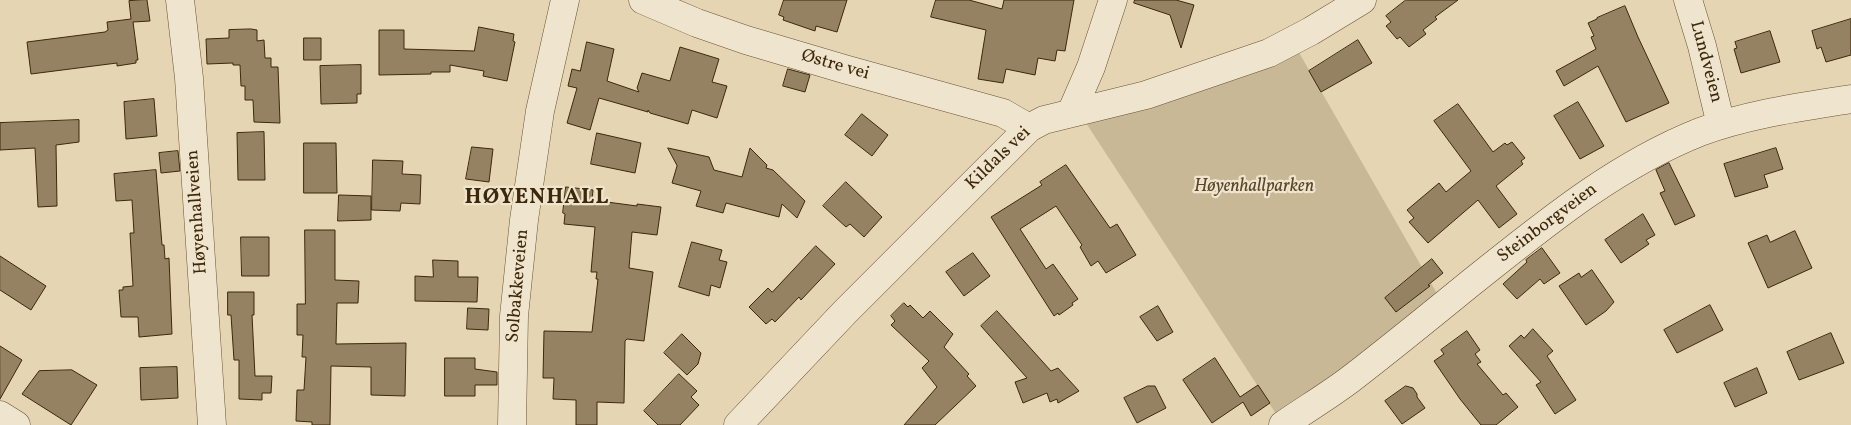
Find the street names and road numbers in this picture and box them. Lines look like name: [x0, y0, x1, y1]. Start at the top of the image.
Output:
street label: Lundveien: [1684, 19, 1726, 105]
street label: Østre vei: [798, 46, 872, 86]
street label: Kildals vei: [962, 123, 1036, 195]
street label: Høyenhallveien: [183, 149, 213, 275]
street label: Steinborgveien: [1494, 179, 1602, 269]
street label: Solbakkeveien: [503, 228, 535, 344]

